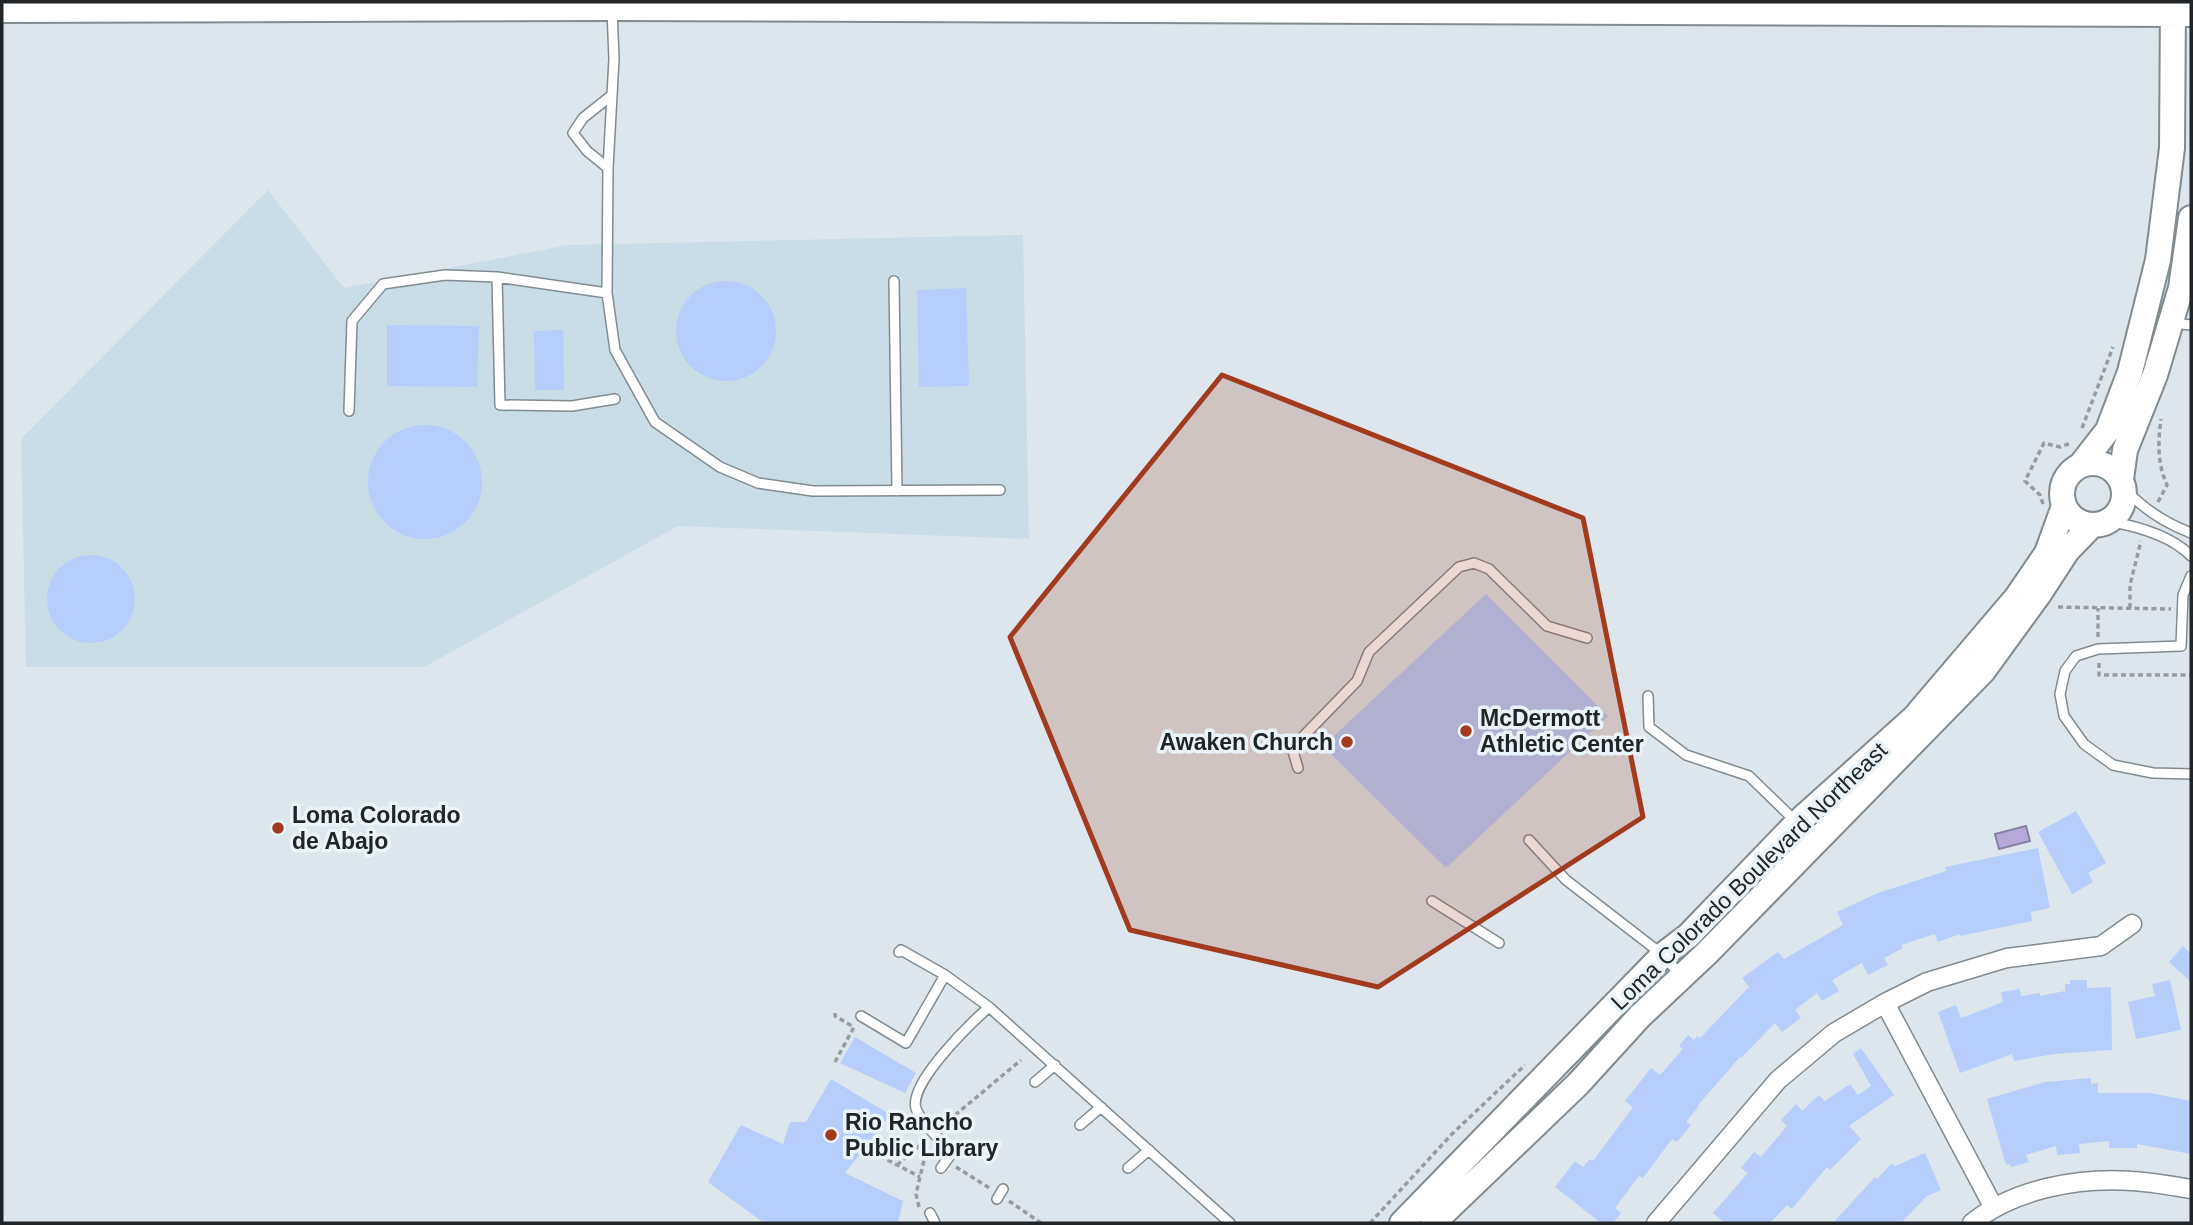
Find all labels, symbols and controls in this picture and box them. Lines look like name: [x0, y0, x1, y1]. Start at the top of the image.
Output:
place label: McDermott Athletic Center: [1480, 705, 1644, 757]
marker: McDermott Athletic Center: [1458, 723, 1474, 739]
place label: Awaken Church: [1160, 729, 1333, 755]
marker: Awaken Church: [1339, 734, 1355, 750]
street label: Loma Colorado Boulevard Northeast: [1606, 737, 1893, 1015]
place label: Loma Colorado de Abajo: [292, 802, 461, 854]
marker: Loma Colorado de Abajo: [270, 820, 286, 836]
place label: Rio Rancho Public Library: [845, 1109, 999, 1161]
marker: Rio Rancho Public Library: [823, 1127, 839, 1143]

